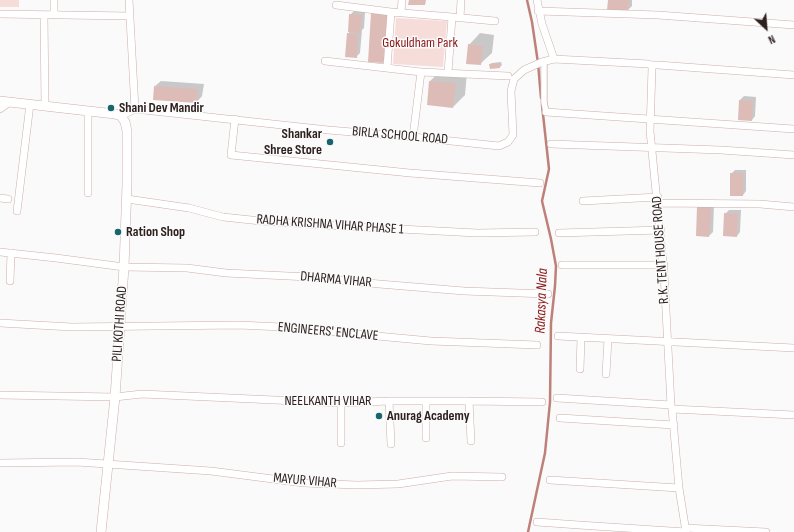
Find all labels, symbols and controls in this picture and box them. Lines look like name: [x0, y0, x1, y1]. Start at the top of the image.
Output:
north arrow: [746, 8, 786, 48]
text: N: [766, 32, 777, 46]
park label: Gokuldham Park: [382, 35, 458, 51]
place label: Shani Dev Mandir: [119, 100, 204, 116]
marker: Shani Dev Mandir: [106, 103, 116, 113]
street label: BIRLA SCHOOL ROAD: [351, 123, 449, 149]
place label: Shankar Shree Store: [264, 126, 322, 158]
marker: Shankar Shree Store: [325, 137, 335, 147]
street label: R.K. TENT HOUSE ROAD: [649, 196, 673, 304]
street label: RADHA KRISHNA VIHAR PHASE 1: [256, 211, 404, 239]
place label: Ration Shop: [126, 224, 185, 240]
marker: Ration Shop: [113, 227, 123, 237]
water label: Rakasya Nala: [532, 268, 552, 334]
street label: DHARMA VIHAR: [300, 269, 372, 291]
street label: PILI KOTHI ROAD: [109, 286, 131, 362]
street label: ENGINEERS' ENCLAVE: [277, 319, 379, 345]
street label: NEELKANTH VIHAR: [284, 393, 372, 409]
place label: Anurag Academy: [387, 408, 470, 424]
marker: Anurag Academy: [374, 411, 384, 421]
street label: MAYUR VIHAR: [272, 470, 338, 492]

